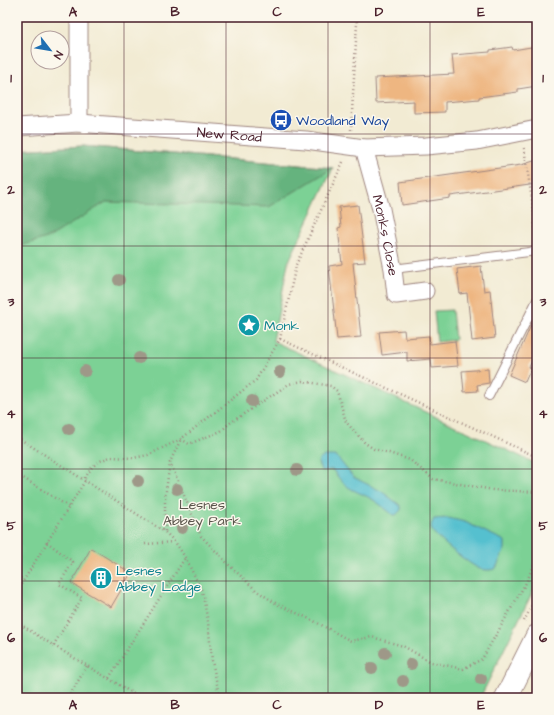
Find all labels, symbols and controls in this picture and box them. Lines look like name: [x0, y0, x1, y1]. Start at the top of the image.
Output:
text: A: [69, 3, 78, 21]
text: B: [170, 3, 180, 21]
text: C: [272, 3, 282, 21]
text: D: [375, 3, 384, 21]
text: E: [477, 3, 485, 21]
north arrow: [30, 30, 70, 70]
text: N: [50, 48, 66, 62]
text: 1: [10, 69, 12, 87]
text: 1: [542, 69, 544, 87]
bus stop icon: Woodland Way: [268, 107, 294, 133]
place label: Woodland Way: [296, 111, 389, 131]
street label: New Road: [196, 123, 263, 148]
text: 2: [6, 181, 15, 199]
text: 2: [538, 181, 547, 199]
street label: Monks Close: [367, 193, 403, 277]
text: 3: [7, 293, 15, 311]
text: 3: [539, 293, 547, 311]
place icon: Monk: [236, 312, 262, 338]
place label: Monk: [264, 316, 299, 336]
text: 4: [7, 405, 16, 423]
text: 4: [539, 405, 548, 423]
park label: Lesnes Abbey Park: [163, 495, 241, 531]
text: 5: [6, 517, 16, 535]
text: 5: [538, 517, 548, 535]
place label: Lesnes Abbey Lodge: [116, 561, 202, 597]
building icon: Lesnes Abbey Lodge: [88, 565, 114, 591]
text: 6: [7, 629, 16, 647]
text: 6: [539, 629, 548, 647]
text: A: [69, 696, 78, 714]
text: B: [170, 696, 180, 714]
text: C: [272, 696, 282, 714]
text: D: [375, 696, 384, 714]
text: E: [477, 696, 485, 714]

